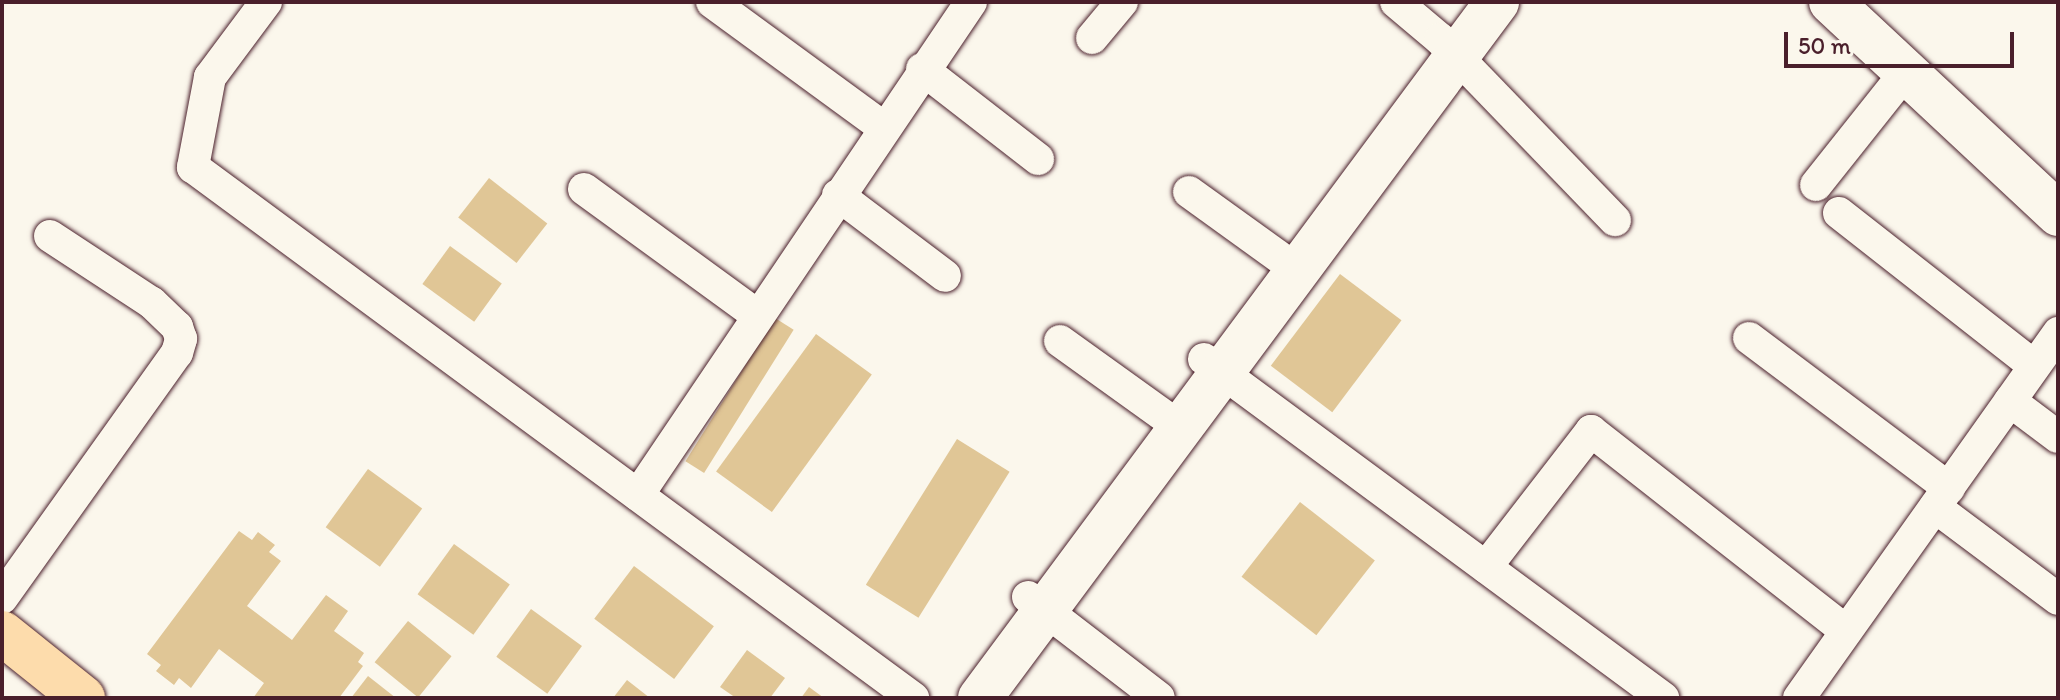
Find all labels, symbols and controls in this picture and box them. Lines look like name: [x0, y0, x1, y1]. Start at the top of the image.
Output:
scale bar: [1788, 16, 2018, 66]
text: 50 m: [1798, 31, 1851, 60]

